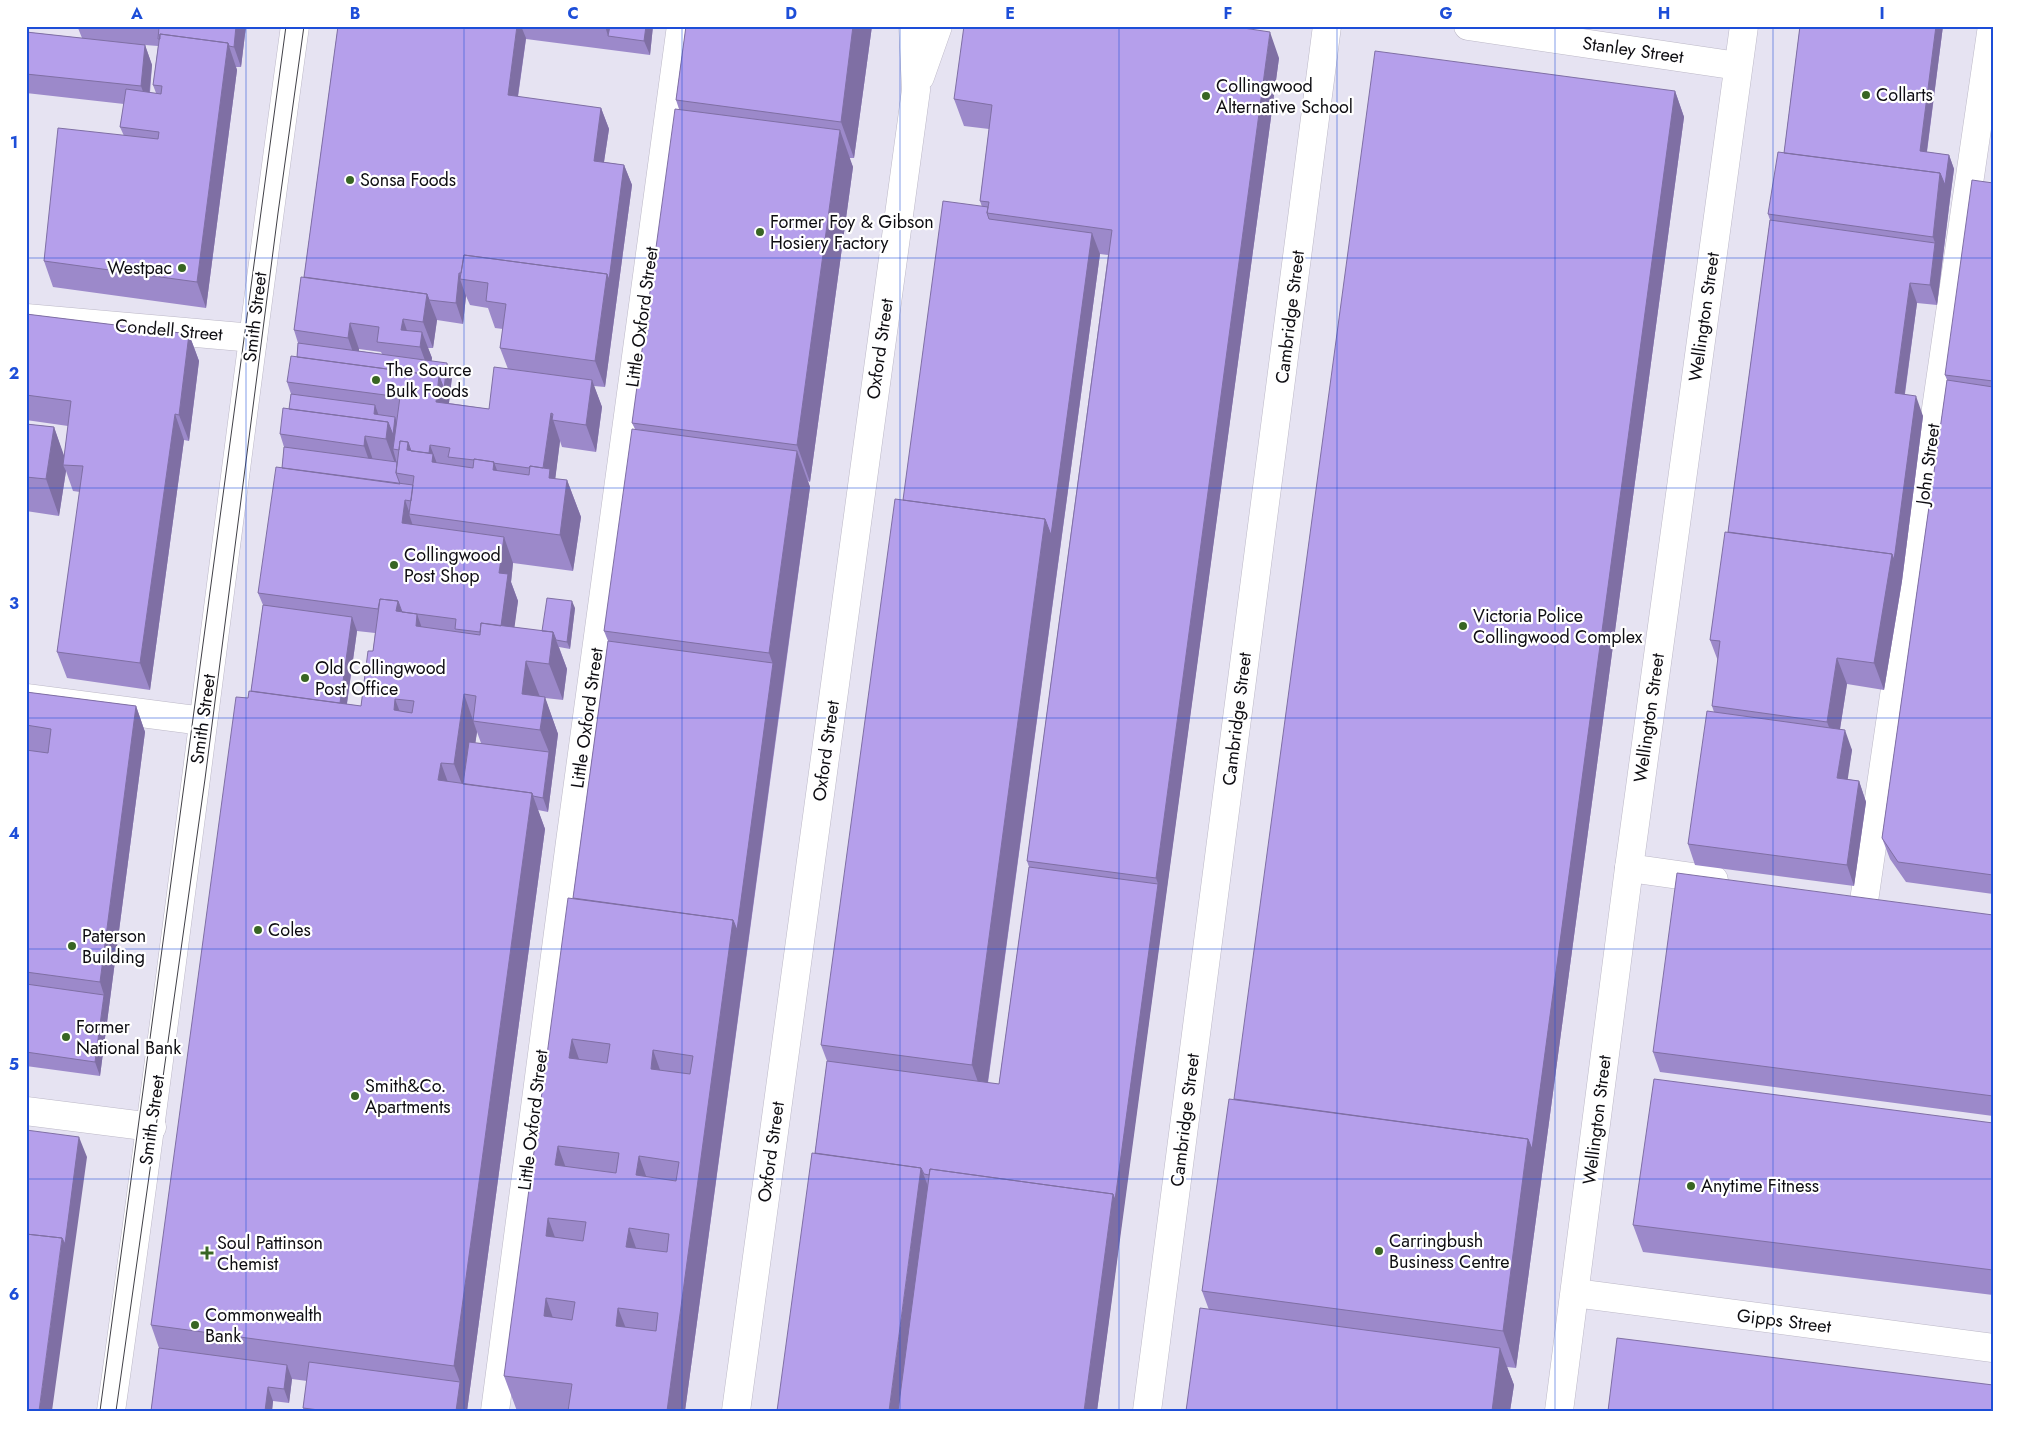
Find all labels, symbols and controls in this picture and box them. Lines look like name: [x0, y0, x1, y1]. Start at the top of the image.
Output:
text: A: [130, 2, 143, 25]
text: B: [350, 2, 360, 25]
text: C: [567, 2, 579, 25]
text: D: [785, 2, 797, 25]
text: E: [1005, 2, 1015, 25]
text: F: [1224, 2, 1232, 25]
text: G: [1439, 2, 1453, 25]
text: H: [1658, 2, 1670, 25]
text: I: [1879, 2, 1885, 25]
street label: Stanley Street: [1581, 30, 1686, 70]
place label: Collingwood Alternative School: [1216, 73, 1353, 120]
place label: Collarts: [1876, 82, 1933, 108]
marker: Collarts: [1860, 89, 1872, 101]
marker: Collingwood Alternative School: [1200, 90, 1212, 102]
text: 1: [10, 131, 18, 154]
place label: Sonsa Foods: [360, 167, 456, 193]
marker: Sonsa Foods: [344, 174, 356, 186]
place label: Former Foy & Gibson Hosiery Factory: [770, 209, 934, 256]
marker: Former Foy & Gibson Hosiery Factory: [754, 226, 766, 238]
street label: Little Oxford Street: [619, 244, 665, 389]
street label: Cambridge Street: [1269, 248, 1311, 385]
street label: Wellington Street: [1682, 250, 1726, 383]
place label: Westpac: [107, 255, 172, 281]
marker: Westpac: [176, 262, 188, 274]
street label: Smith Street: [237, 270, 274, 364]
street label: Oxford Street: [860, 296, 900, 401]
street label: Condell Street: [114, 312, 224, 348]
place label: The Source Bulk Foods: [386, 357, 471, 404]
text: 2: [9, 362, 19, 385]
marker: The Source Bulk Foods: [370, 374, 382, 386]
street label: John Street: [1909, 421, 1947, 508]
place label: Collingwood Post Shop: [404, 542, 501, 589]
marker: Collingwood Post Shop: [388, 559, 400, 571]
text: 3: [9, 592, 19, 615]
place label: Victoria Police Collingwood Complex: [1473, 603, 1643, 650]
marker: Victoria Police Collingwood Complex: [1457, 620, 1469, 632]
street label: Little Oxford Street: [564, 645, 610, 790]
street label: Cambridge Street: [1216, 650, 1258, 787]
street label: Wellington Street: [1627, 651, 1671, 784]
place label: Old Collingwood Post Office: [315, 655, 446, 702]
street label: Smith Street: [184, 672, 222, 766]
marker: Old Collingwood Post Office: [299, 672, 311, 684]
street label: Oxford Street: [806, 698, 846, 803]
text: 4: [8, 822, 20, 845]
place label: Coles: [268, 917, 311, 943]
place label: Paterson Building: [82, 923, 146, 970]
marker: Coles: [252, 924, 264, 936]
marker: Paterson Building: [66, 940, 78, 952]
place label: Former National Bank: [76, 1014, 181, 1061]
marker: Former National Bank: [60, 1031, 72, 1043]
street label: Little Oxford Street: [511, 1047, 555, 1192]
street label: Cambridge Street: [1164, 1051, 1206, 1188]
text: 5: [9, 1053, 19, 1076]
street label: Wellington Street: [1576, 1053, 1618, 1186]
street label: Smith Street: [133, 1073, 171, 1167]
place label: Smith&Co. Apartments: [365, 1073, 451, 1120]
marker: Smith&Co. Apartments: [349, 1090, 361, 1102]
street label: Oxford Street: [751, 1099, 791, 1204]
place label: Anytime Fitness: [1701, 1173, 1819, 1199]
marker: Anytime Fitness: [1685, 1180, 1697, 1192]
place label: Carringbush Business Centre: [1389, 1228, 1510, 1275]
place label: Soul Pattinson Chemist: [217, 1230, 323, 1277]
marker: Carringbush Business Centre: [1373, 1245, 1385, 1257]
marker: Soul Pattinson Chemist: [201, 1247, 213, 1259]
text: 6: [9, 1283, 19, 1306]
place label: Commonwealth Bank: [205, 1302, 322, 1349]
street label: Gipps Street: [1735, 1302, 1833, 1340]
marker: Commonwealth Bank: [189, 1319, 201, 1331]

